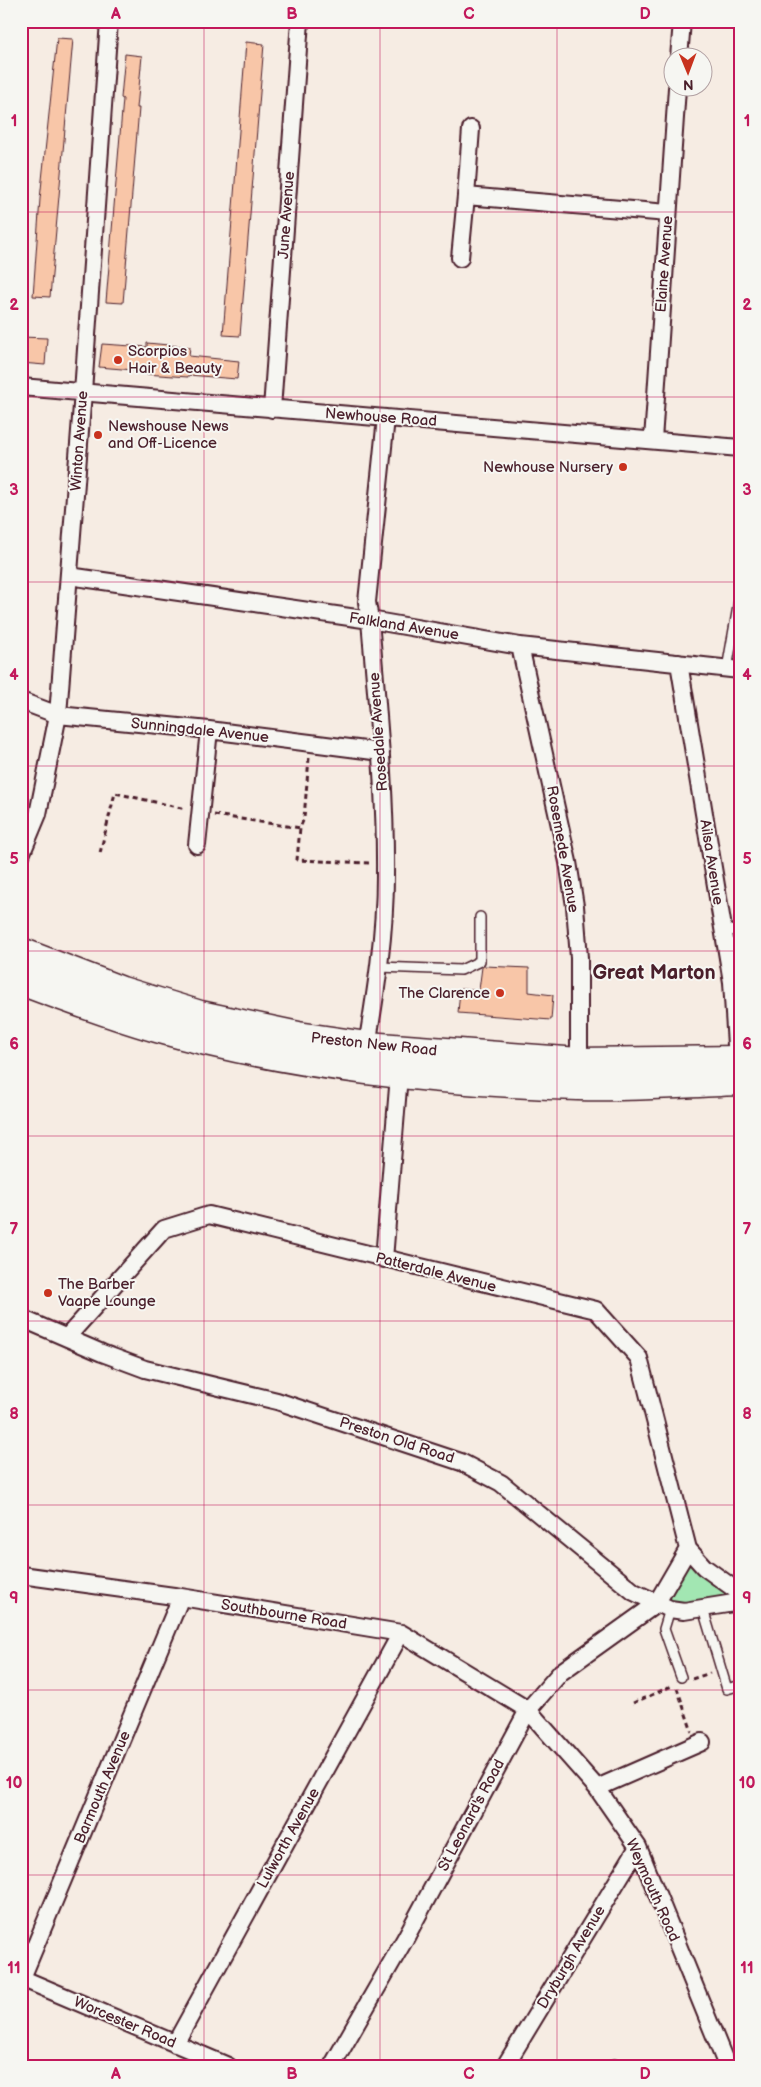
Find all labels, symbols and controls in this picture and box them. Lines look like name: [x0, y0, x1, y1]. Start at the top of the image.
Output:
text: A: [110, 5, 121, 24]
text: B: [286, 5, 298, 24]
text: C: [463, 5, 475, 24]
text: D: [639, 5, 651, 24]
north arrow: [664, 48, 714, 98]
text: N: [683, 76, 694, 93]
text: 1: [11, 112, 17, 131]
text: 1: [744, 112, 750, 131]
street label: June Avenue: [274, 170, 299, 260]
street label: Elaine Avenue: [652, 215, 677, 313]
text: 2: [9, 296, 19, 315]
text: 2: [742, 296, 752, 315]
place label: Scorpios Hair & Beauty: [128, 342, 222, 378]
marker: Scorpios Hair & Beauty: [112, 354, 124, 366]
street label: Winton Avenue: [67, 390, 92, 492]
street label: Newhouse Road: [324, 404, 437, 431]
place label: Newshouse News and Off-Licence: [108, 417, 229, 453]
marker: Newshouse News and Off-Licence: [92, 429, 104, 441]
place label: Newhouse Nursery: [483, 458, 613, 477]
marker: Newhouse Nursery: [617, 461, 629, 473]
text: 3: [9, 481, 19, 500]
text: 3: [742, 481, 752, 500]
street label: Falkland Avenue: [348, 608, 460, 645]
text: 4: [9, 666, 19, 685]
text: 4: [742, 666, 752, 685]
street label: Rosedale Avenue: [365, 672, 392, 792]
street label: Sunningdale Avenue: [130, 714, 270, 747]
street label: Rosemede Avenue: [542, 784, 583, 914]
street label: Ailsa Avenue: [695, 818, 728, 906]
text: 5: [9, 850, 19, 869]
text: 5: [742, 850, 752, 869]
district label: Great Marton: [592, 961, 716, 985]
place label: The Clarence: [398, 984, 490, 1003]
marker: The Clarence: [494, 987, 506, 999]
street label: Preston New Road: [310, 1028, 438, 1061]
text: 6: [9, 1035, 19, 1054]
text: 6: [742, 1035, 752, 1054]
text: 7: [10, 1220, 19, 1239]
text: 7: [743, 1220, 752, 1239]
street label: Patterdale Avenue: [374, 1248, 498, 1297]
place label: The Barber Vaape Lounge: [58, 1275, 156, 1311]
marker: The Barber Vaape Lounge: [42, 1287, 54, 1299]
text: 8: [9, 1405, 19, 1424]
text: 8: [742, 1405, 752, 1424]
street label: Preston Old Road: [337, 1413, 457, 1468]
text: 9: [9, 1589, 19, 1608]
text: 9: [742, 1589, 752, 1608]
street label: Southbourne Road: [220, 1595, 348, 1634]
street label: Barmouth Avenue: [70, 1728, 135, 1846]
street label: St Leonard's Road: [434, 1756, 509, 1874]
text: 10: [6, 1774, 22, 1793]
text: 10: [739, 1774, 755, 1793]
street label: Lulworth Avenue: [253, 1785, 324, 1892]
street label: Weymouth Road: [621, 1836, 684, 1945]
street label: Dryburgh Avenue: [533, 1902, 610, 2012]
text: 11: [7, 1959, 21, 1978]
text: 11: [740, 1959, 754, 1978]
street label: Worcester Road: [71, 1992, 179, 2053]
text: A: [110, 2065, 121, 2084]
text: B: [286, 2065, 298, 2084]
text: C: [463, 2065, 475, 2084]
text: D: [639, 2065, 651, 2084]

